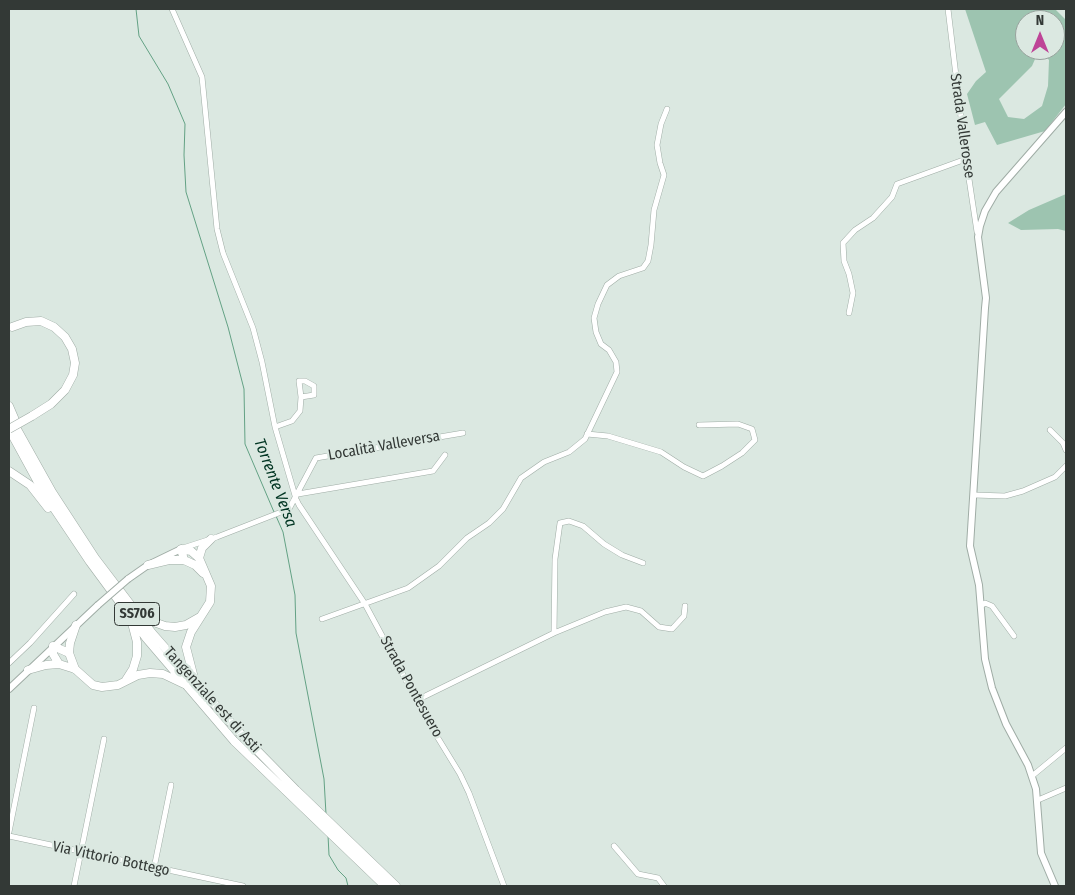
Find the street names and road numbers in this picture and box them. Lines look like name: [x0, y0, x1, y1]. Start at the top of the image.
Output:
street label: Strada Vallerosse: [946, 72, 978, 180]
street label: Località Valleversa: [327, 427, 441, 465]
road number: SS706: [114, 602, 160, 626]
street label: Strada Pontesuero: [376, 633, 446, 741]
street label: Tangenziale est di Asti: [160, 643, 264, 757]
street label: Via Vittorio Bottego: [51, 838, 171, 880]

